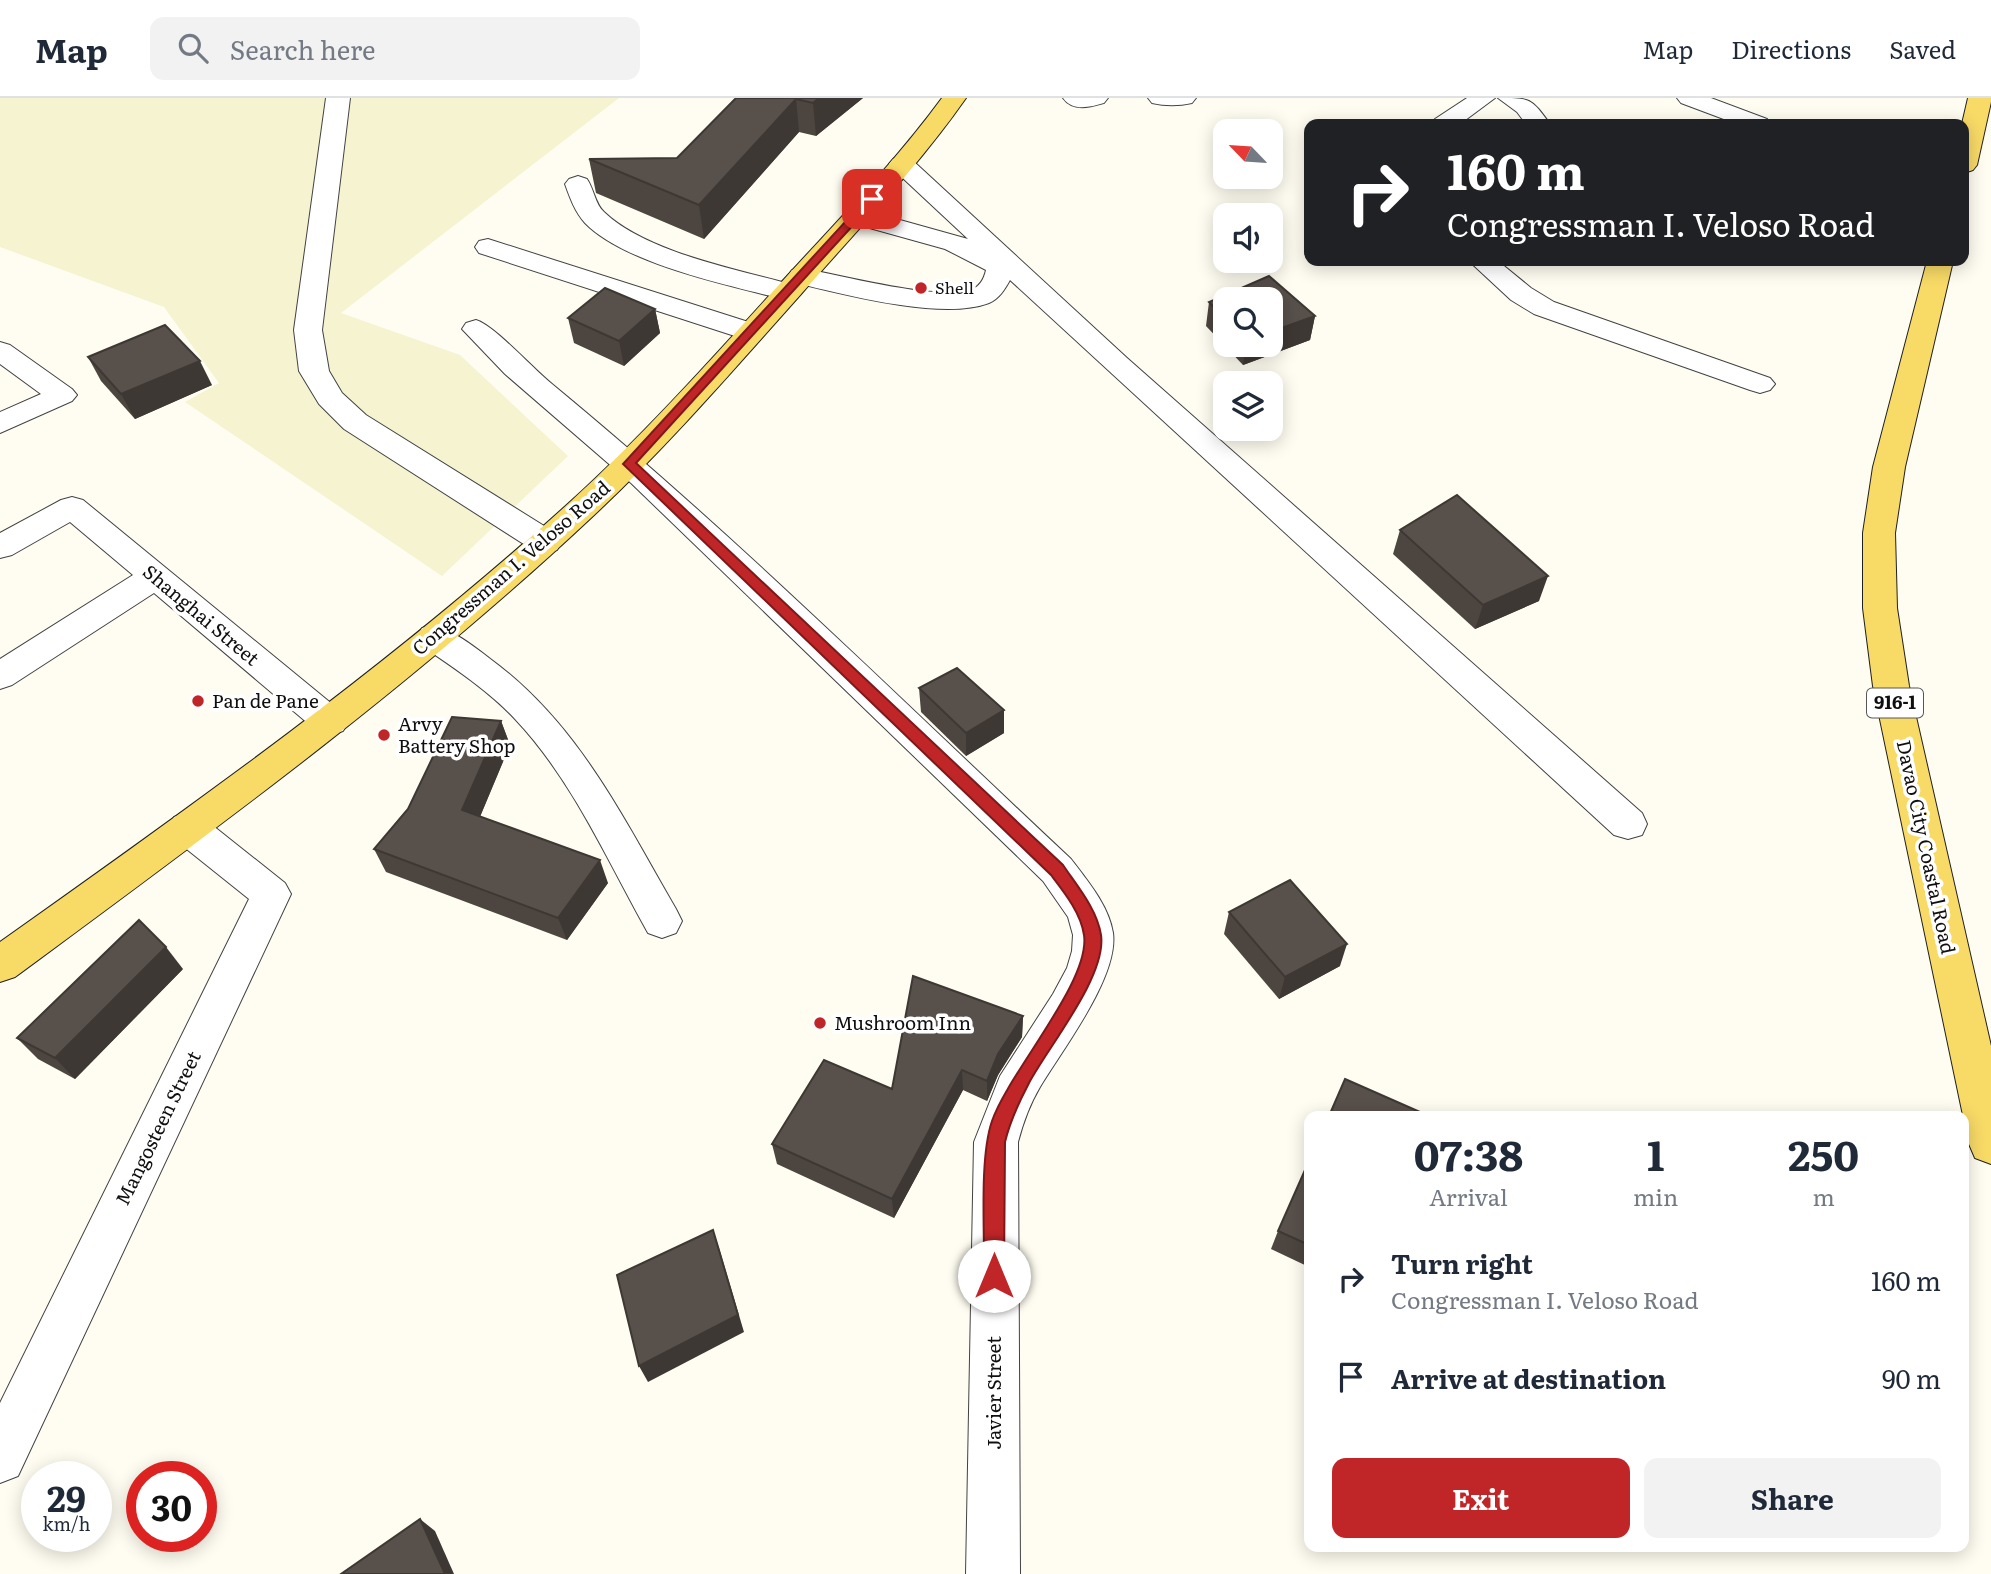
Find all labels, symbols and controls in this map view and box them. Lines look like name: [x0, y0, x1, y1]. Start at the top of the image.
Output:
search box: [150, 17, 640, 80]
text: Map: [35, 24, 108, 73]
icon: search: [174, 29, 212, 67]
text: Search here: [230, 29, 376, 68]
text: Map: [1642, 31, 1693, 66]
text: Directions: [1731, 31, 1851, 66]
text: Saved: [1889, 31, 1956, 66]
north arrow: [1213, 119, 1283, 189]
map controls: [1213, 119, 1283, 441]
text: 160 m: [1447, 132, 1585, 205]
icon: right: [1332, 147, 1423, 238]
pin: [842, 169, 902, 229]
icon: arrive: [853, 180, 891, 218]
text: Congressman I. Veloso Road: [1447, 199, 1875, 247]
button: sound: [1213, 203, 1283, 273]
place label: Shell: [935, 275, 974, 299]
marker: Shell: [913, 280, 929, 296]
button: search: [1213, 287, 1283, 357]
button: layers: [1213, 371, 1283, 441]
street label: Congressman I. Veloso Road: [405, 473, 616, 661]
street label: Shanghai Street: [137, 557, 266, 672]
place label: Pan de Pane: [212, 686, 319, 714]
road number: 916-1: [1867, 688, 1923, 718]
marker: Pan de Pane: [190, 693, 206, 709]
place label: Arvy Battery Shop: [398, 709, 515, 759]
marker: Arvy Battery Shop: [376, 727, 392, 743]
street label: Davao City Coastal Road: [1891, 737, 1963, 957]
place label: Mushroom Inn: [834, 1008, 971, 1036]
marker: Mushroom Inn: [812, 1015, 828, 1031]
street label: Mangosteen Street: [108, 1045, 207, 1209]
text: 07:38: [1414, 1122, 1523, 1184]
text: 1: [1647, 1122, 1664, 1184]
text: 250: [1788, 1122, 1859, 1184]
text: Arrival: [1429, 1179, 1508, 1213]
text: min: [1633, 1179, 1678, 1213]
text: m: [1812, 1179, 1835, 1213]
position arrow: [957, 1239, 1031, 1313]
text: Turn right: [1391, 1243, 1533, 1282]
icon: right: [1332, 1260, 1370, 1298]
text: 160 m: [1871, 1260, 1941, 1299]
text: Congressman I. Veloso Road: [1391, 1282, 1699, 1316]
street label: Javier Street: [979, 1336, 1007, 1450]
icon: arrive: [1332, 1358, 1370, 1396]
text: Arrive at destination: [1391, 1358, 1666, 1397]
text: 90 m: [1882, 1358, 1941, 1397]
button: Exit: [1332, 1458, 1630, 1538]
button: Share: [1644, 1458, 1941, 1538]
speed limit sign: 30: [126, 1461, 217, 1552]
text: 29: [47, 1471, 86, 1523]
text: km/h: [43, 1510, 90, 1537]

